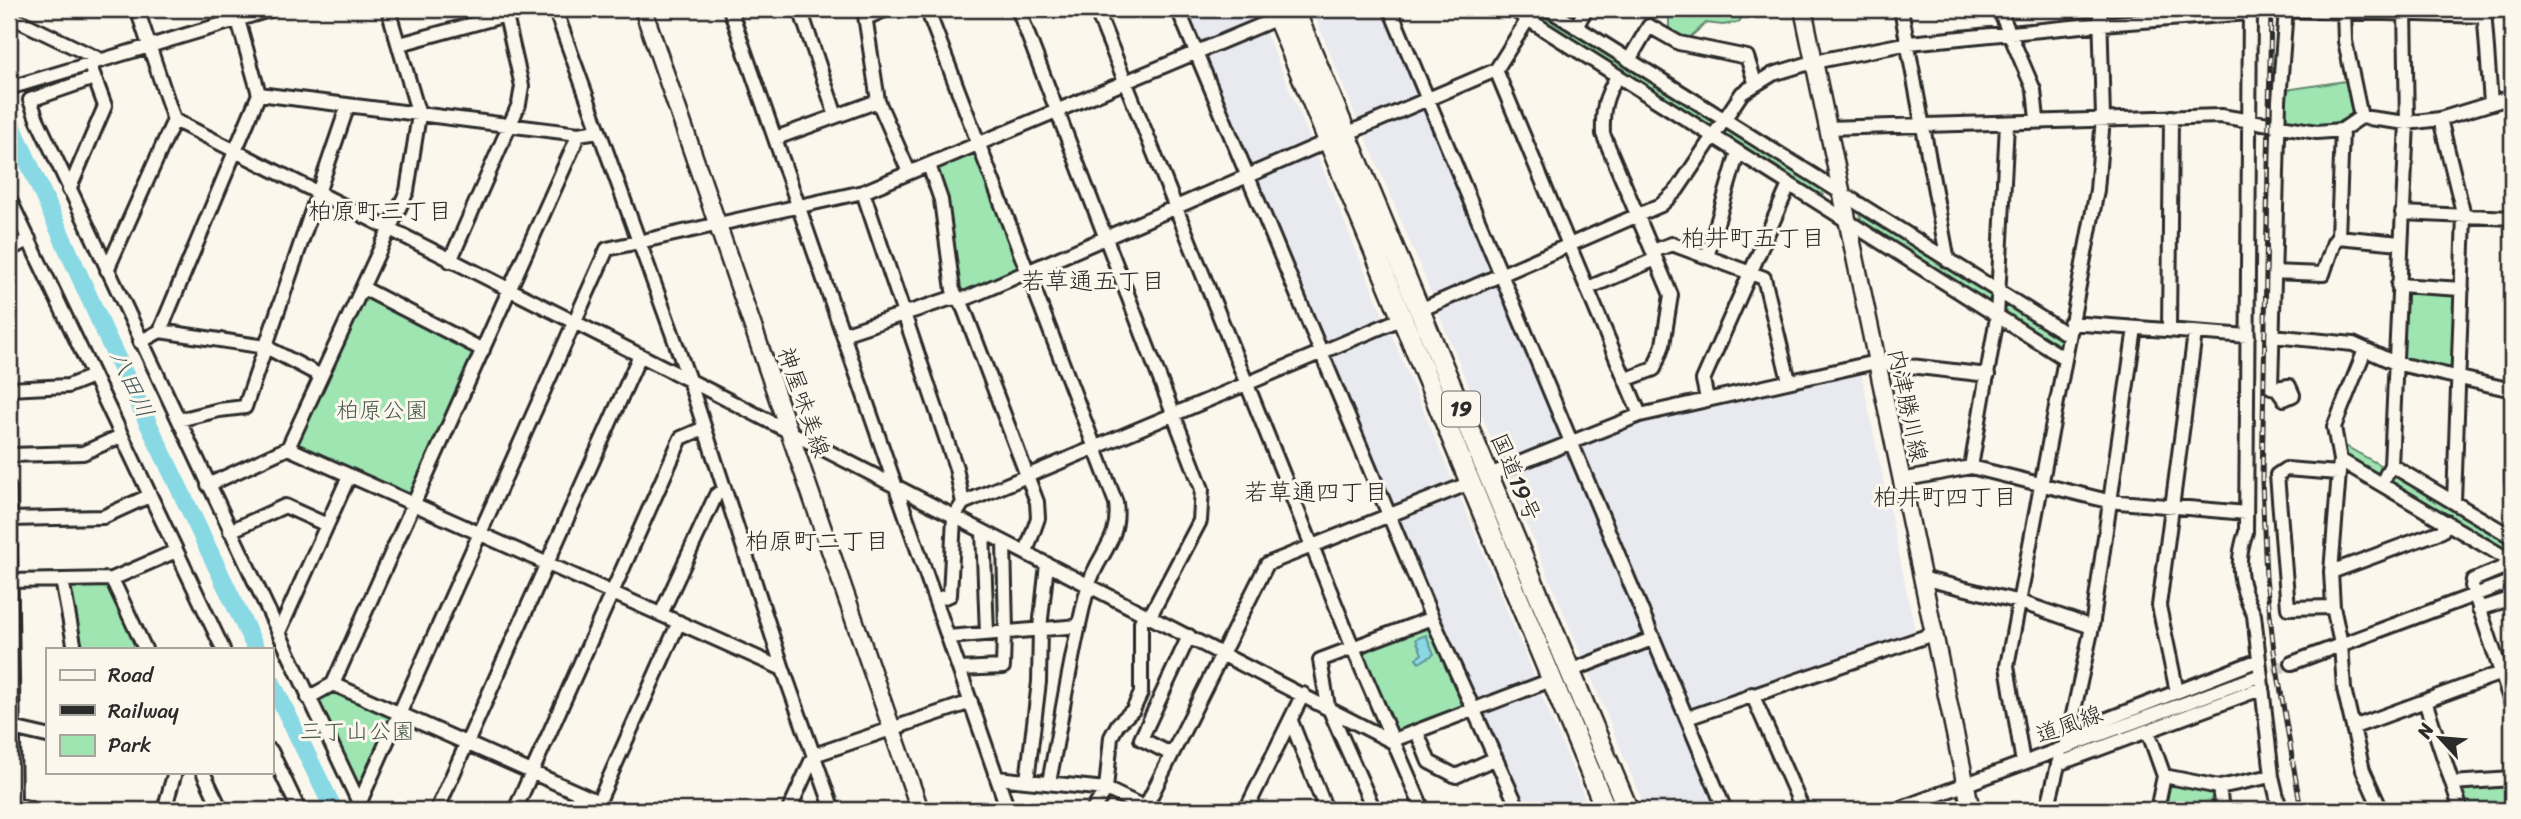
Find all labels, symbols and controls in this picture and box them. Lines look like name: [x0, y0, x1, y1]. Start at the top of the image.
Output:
district label: 柏原町三丁目: [308, 190, 452, 232]
district label: 柏井町五丁目: [1681, 217, 1825, 259]
district label: 若草通五丁目: [1021, 260, 1165, 302]
street label: 神屋味美線: [765, 341, 842, 463]
water label: 八田川: [98, 342, 166, 426]
street label: 内津勝川線: [1876, 345, 1940, 466]
park label: 柏原公園: [336, 390, 428, 431]
road number: 19: [1442, 392, 1480, 426]
street label: 国道19号: [1479, 426, 1553, 528]
district label: 若草通四丁目: [1244, 471, 1388, 513]
district label: 柏井町四丁目: [1873, 476, 2017, 518]
district label: 柏原町二丁目: [745, 520, 889, 562]
legend: [46, 648, 273, 774]
text: Road: [108, 656, 155, 694]
text: Railway: [108, 692, 179, 730]
street label: 道風線: [2030, 693, 2109, 756]
north arrow: [2406, 704, 2476, 774]
park label: 三丁山公園: [300, 711, 415, 752]
text: N: [2407, 717, 2443, 745]
text: Park: [108, 726, 151, 764]

